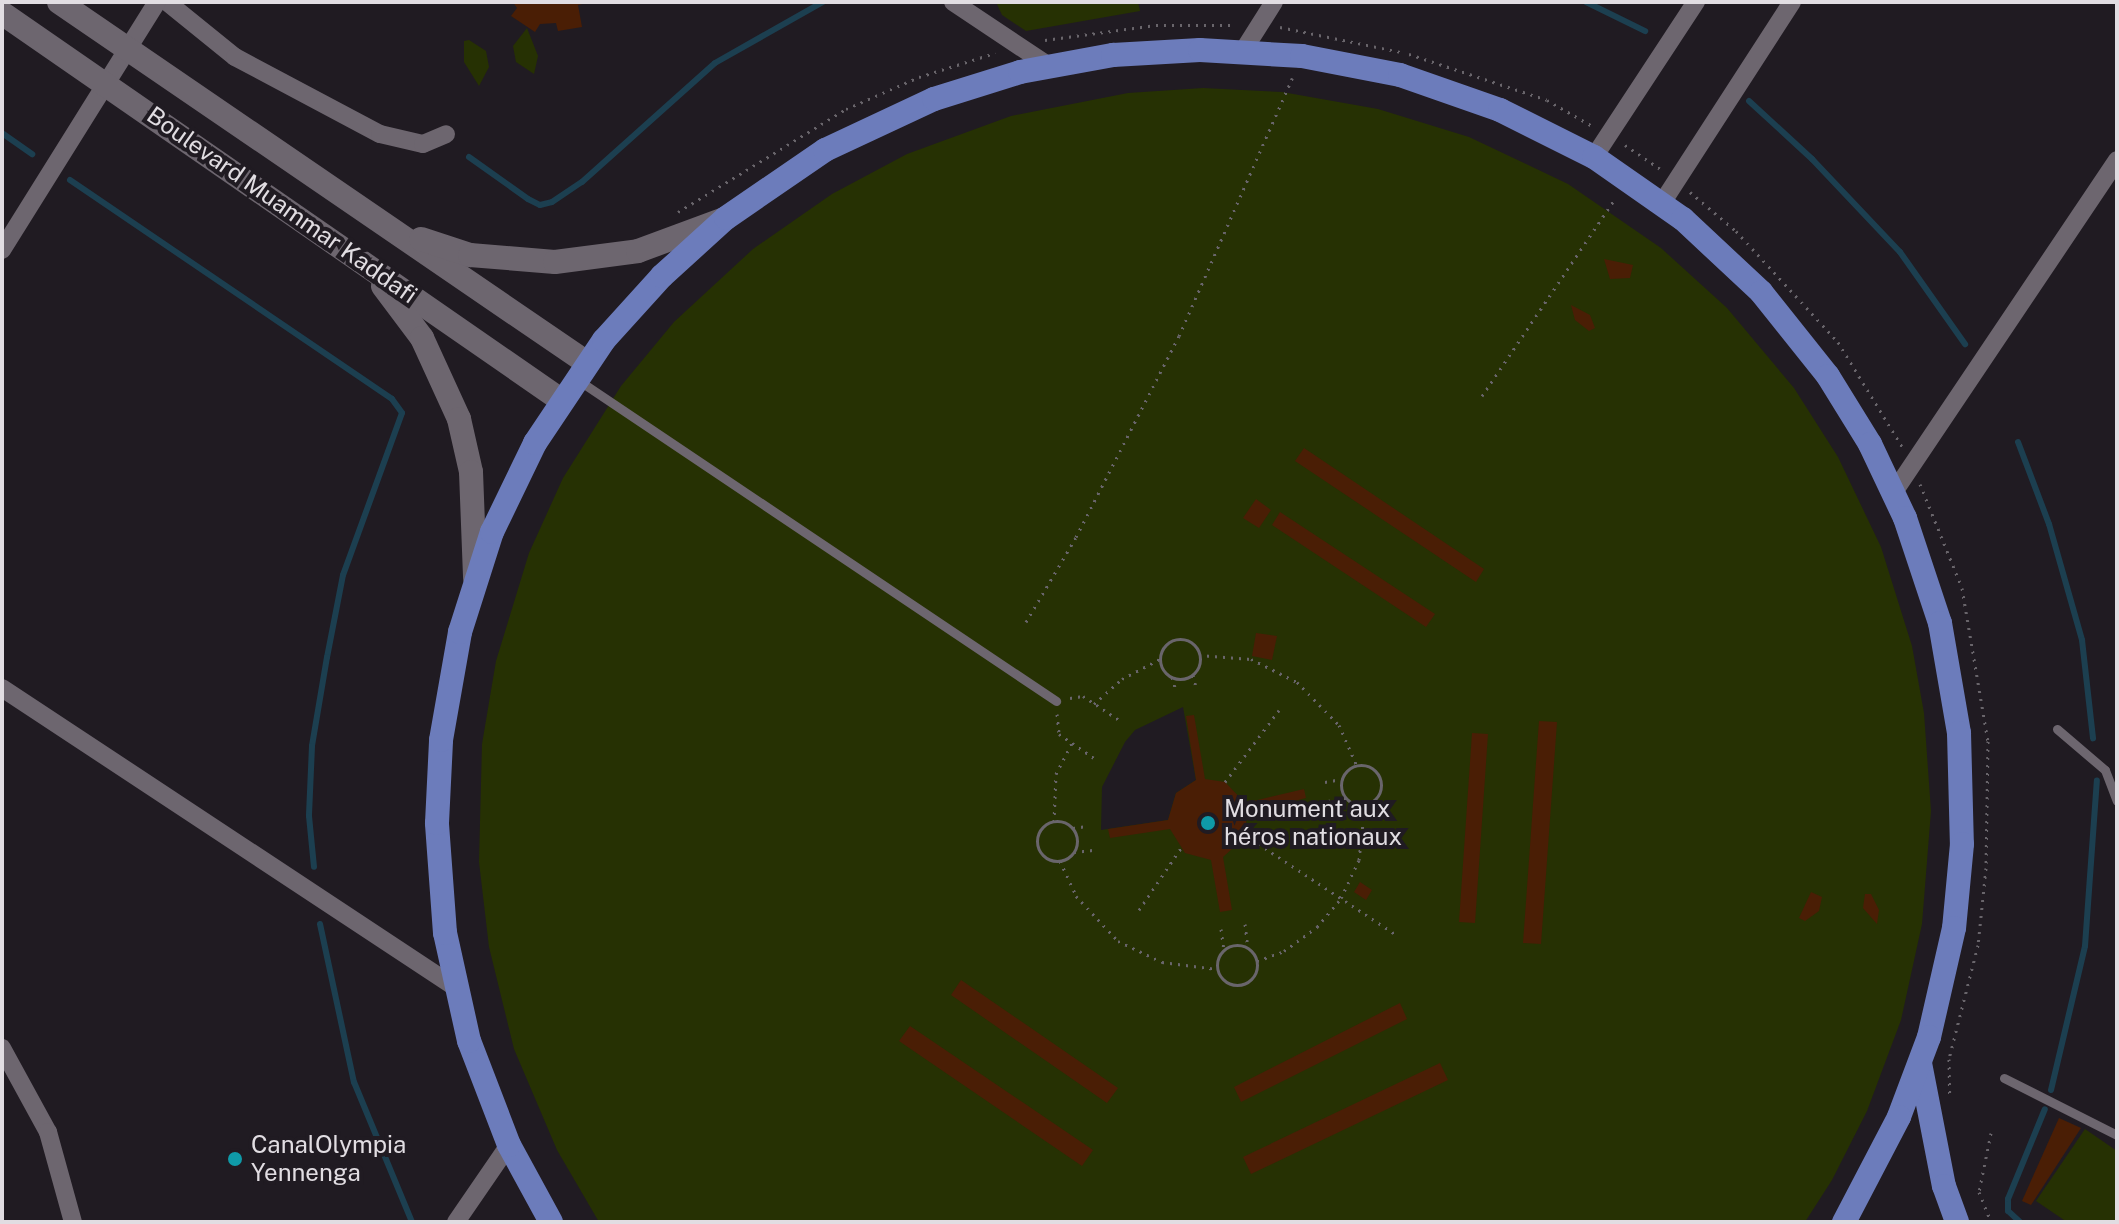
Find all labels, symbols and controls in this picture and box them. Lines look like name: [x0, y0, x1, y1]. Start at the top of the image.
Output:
street label: Boulevard Muammar Kaddafi: [141, 101, 423, 309]
place label: Monument aux héros nationaux: [1224, 795, 1402, 851]
marker: Monument aux héros nationaux: [1199, 814, 1217, 832]
place label: CanalOlympia Yennenga: [251, 1131, 406, 1187]
marker: CanalOlympia Yennenga: [226, 1150, 244, 1168]

